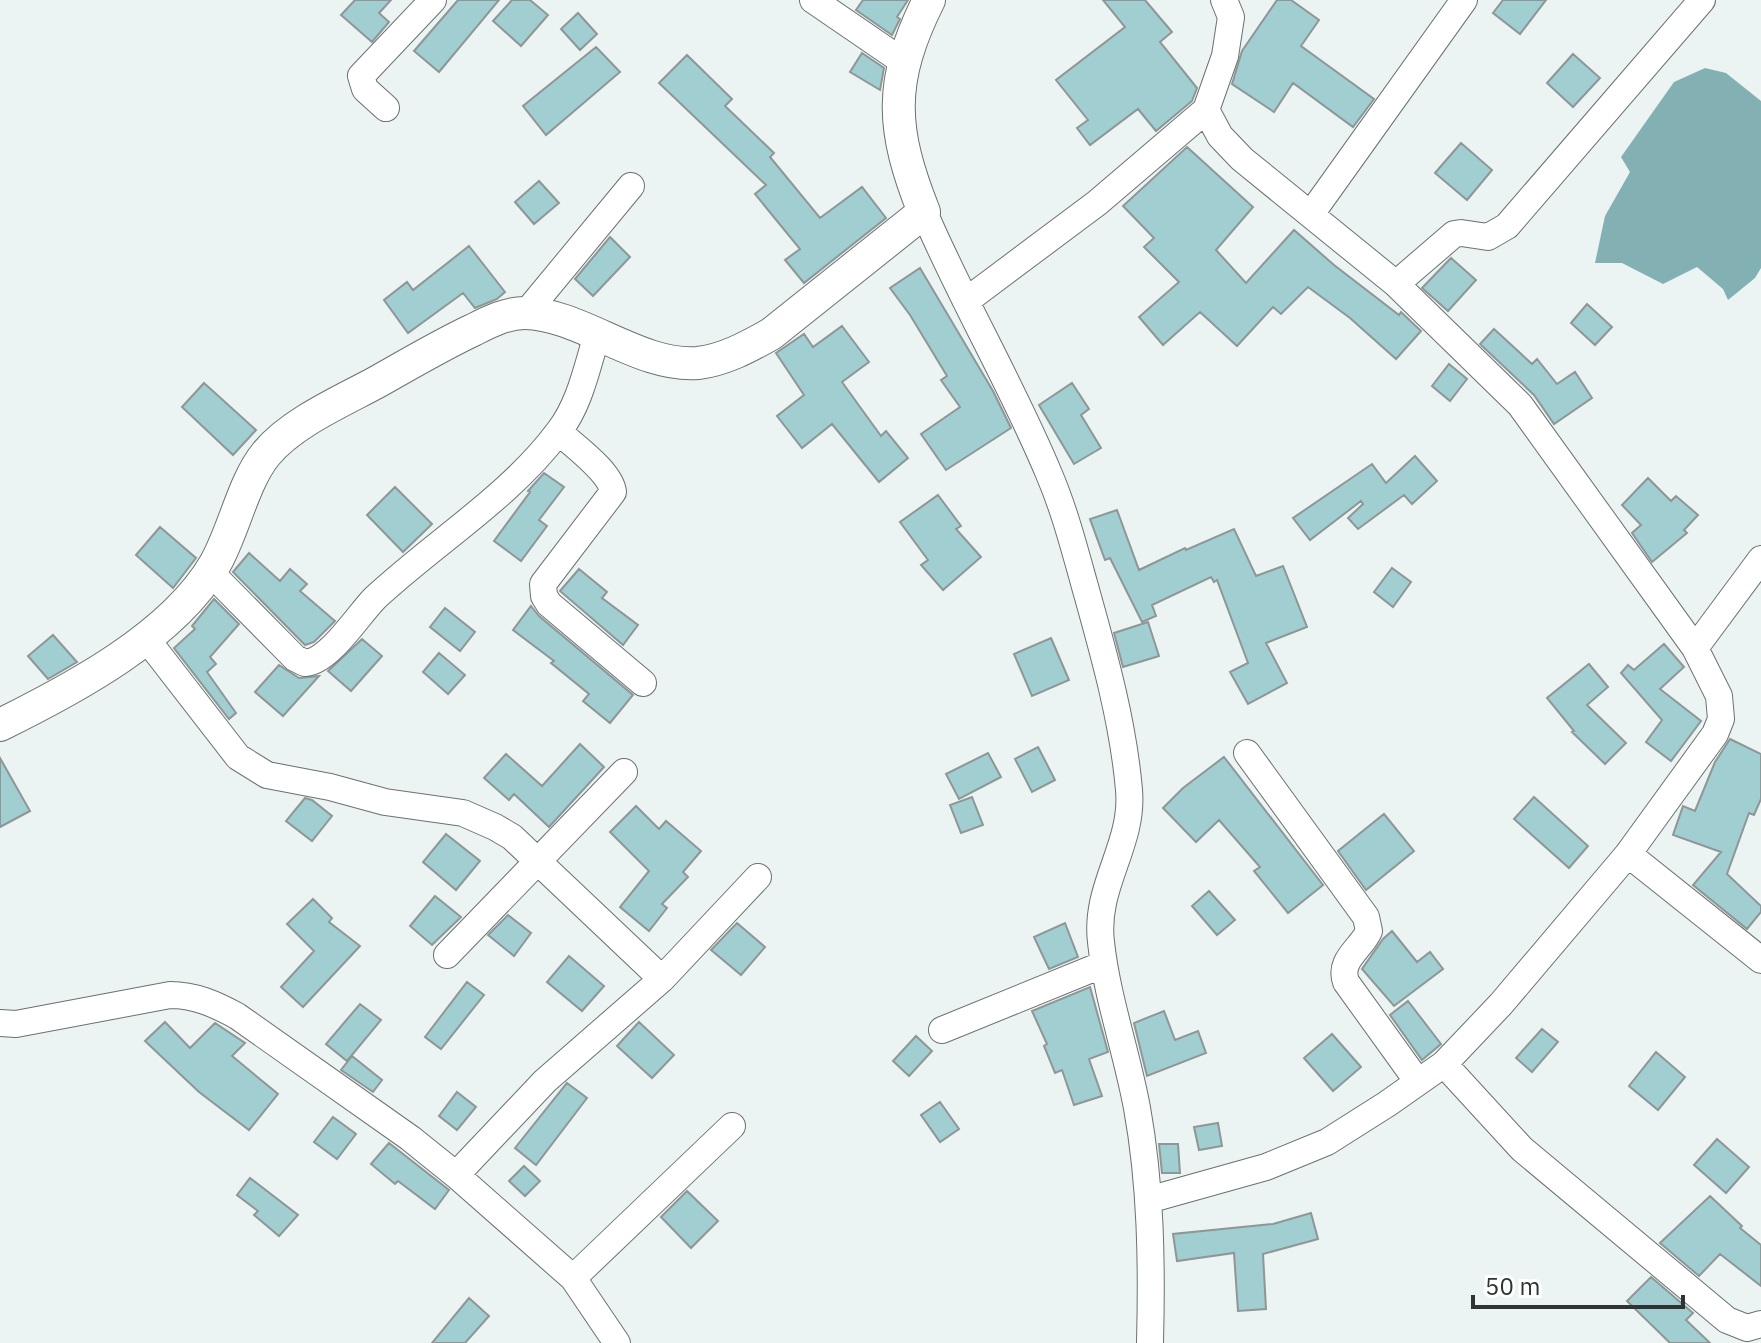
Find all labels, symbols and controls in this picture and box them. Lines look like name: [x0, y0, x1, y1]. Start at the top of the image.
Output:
scale bar: [1473, 1259, 1683, 1309]
text: 50 m: [1485, 1270, 1540, 1302]

